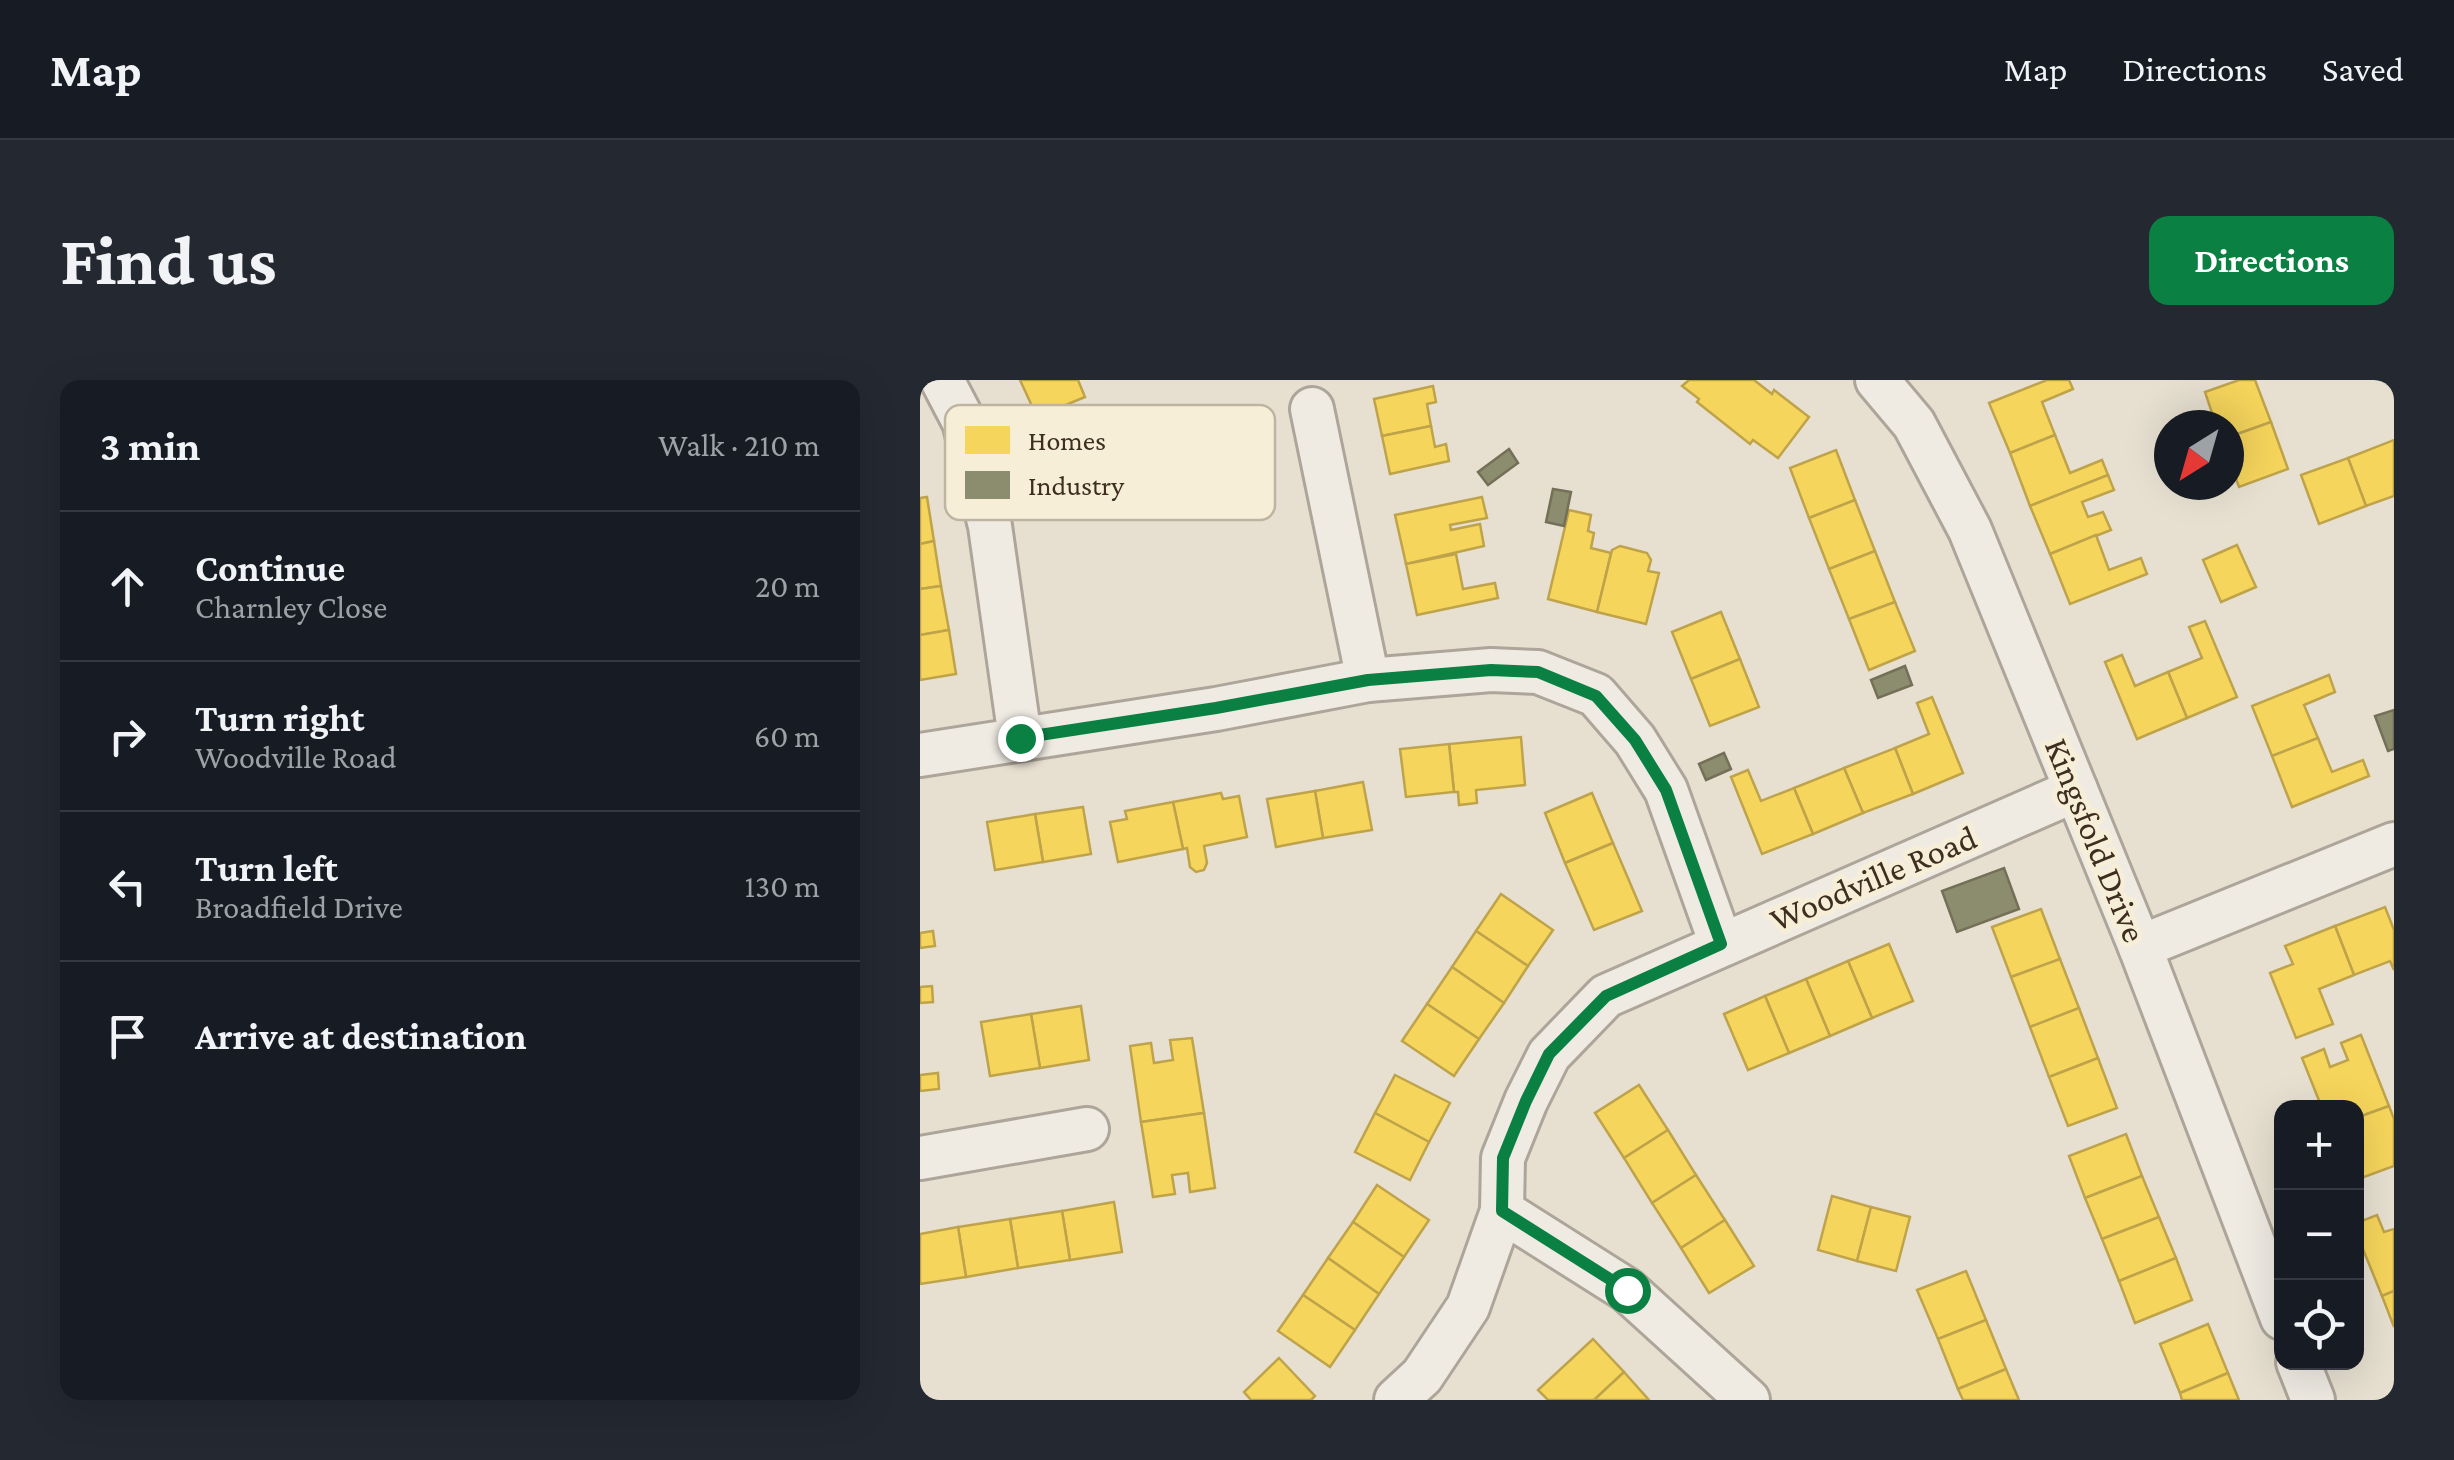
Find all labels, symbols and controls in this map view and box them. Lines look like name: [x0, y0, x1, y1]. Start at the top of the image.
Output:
text: Map: [50, 43, 142, 96]
text: Map: [2004, 50, 2067, 89]
text: Directions: [2122, 50, 2267, 89]
text: Saved: [2322, 50, 2404, 89]
button: Directions: [2149, 216, 2394, 305]
text: Find us: [60, 221, 276, 299]
legend: [945, 405, 1275, 520]
north arrow: [2154, 410, 2244, 500]
text: 3 min: [100, 422, 200, 469]
text: Homes: [1028, 425, 1106, 456]
text: Walk · 210 m: [658, 427, 820, 463]
text: Industry: [1028, 470, 1125, 501]
text: Continue: [195, 547, 345, 589]
icon: ahead: [100, 559, 155, 614]
text: 20 m: [755, 568, 820, 604]
text: Charnley Close: [195, 589, 387, 625]
text: Turn right: [195, 697, 364, 739]
icon: right: [100, 709, 155, 764]
route end: [998, 716, 1044, 762]
text: 60 m: [754, 718, 820, 754]
street label: Kingsfold Drive: [2037, 733, 2154, 948]
text: Woodville Road: [195, 739, 397, 775]
street label: Woodville Road: [1764, 817, 1982, 939]
text: Turn left: [195, 847, 338, 889]
icon: left: [100, 859, 155, 914]
text: 130 m: [744, 868, 820, 904]
text: Broadfield Drive: [195, 889, 403, 925]
icon: arrive: [100, 1009, 155, 1064]
text: Arrive at destination: [195, 1015, 527, 1057]
map controls: [2274, 1100, 2364, 1370]
button: +: [2274, 1100, 2364, 1190]
button: −: [2274, 1190, 2364, 1280]
route start: [1605, 1268, 1651, 1314]
button: locate: [2274, 1280, 2364, 1370]

